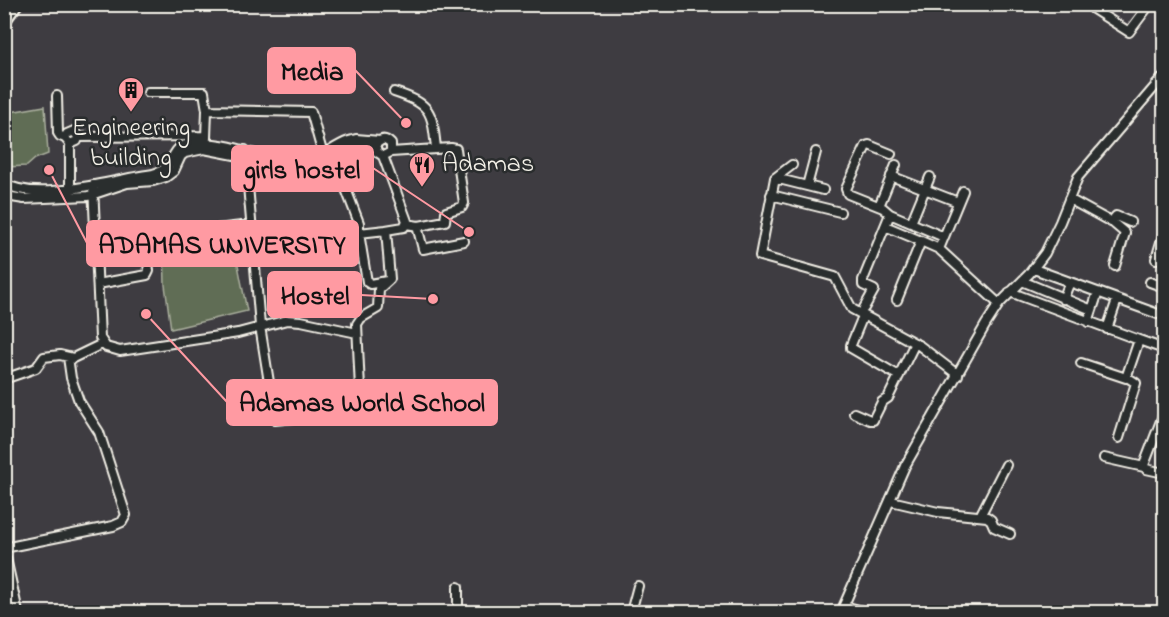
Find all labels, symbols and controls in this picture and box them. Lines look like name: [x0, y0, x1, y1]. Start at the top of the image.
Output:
callout: Media: [268, 48, 355, 93]
text: Media: [280, 54, 344, 93]
building icon: Engineering building: [116, 75, 146, 113]
place label: Engineering building: [72, 110, 190, 178]
callout: girls hostel: [232, 146, 373, 191]
place label: Adamas: [442, 146, 534, 184]
restaurant icon: Adamas: [407, 150, 437, 188]
text: girls hostel: [243, 152, 360, 192]
callout: ADAMAS UNIVERSITY: [87, 221, 358, 266]
text: ADAMAS UNIVERSITY: [98, 227, 346, 266]
callout: Hostel: [268, 272, 361, 317]
text: Hostel: [280, 278, 350, 317]
callout: Adamas World School: [227, 380, 497, 425]
text: Adamas World School: [239, 385, 485, 424]

